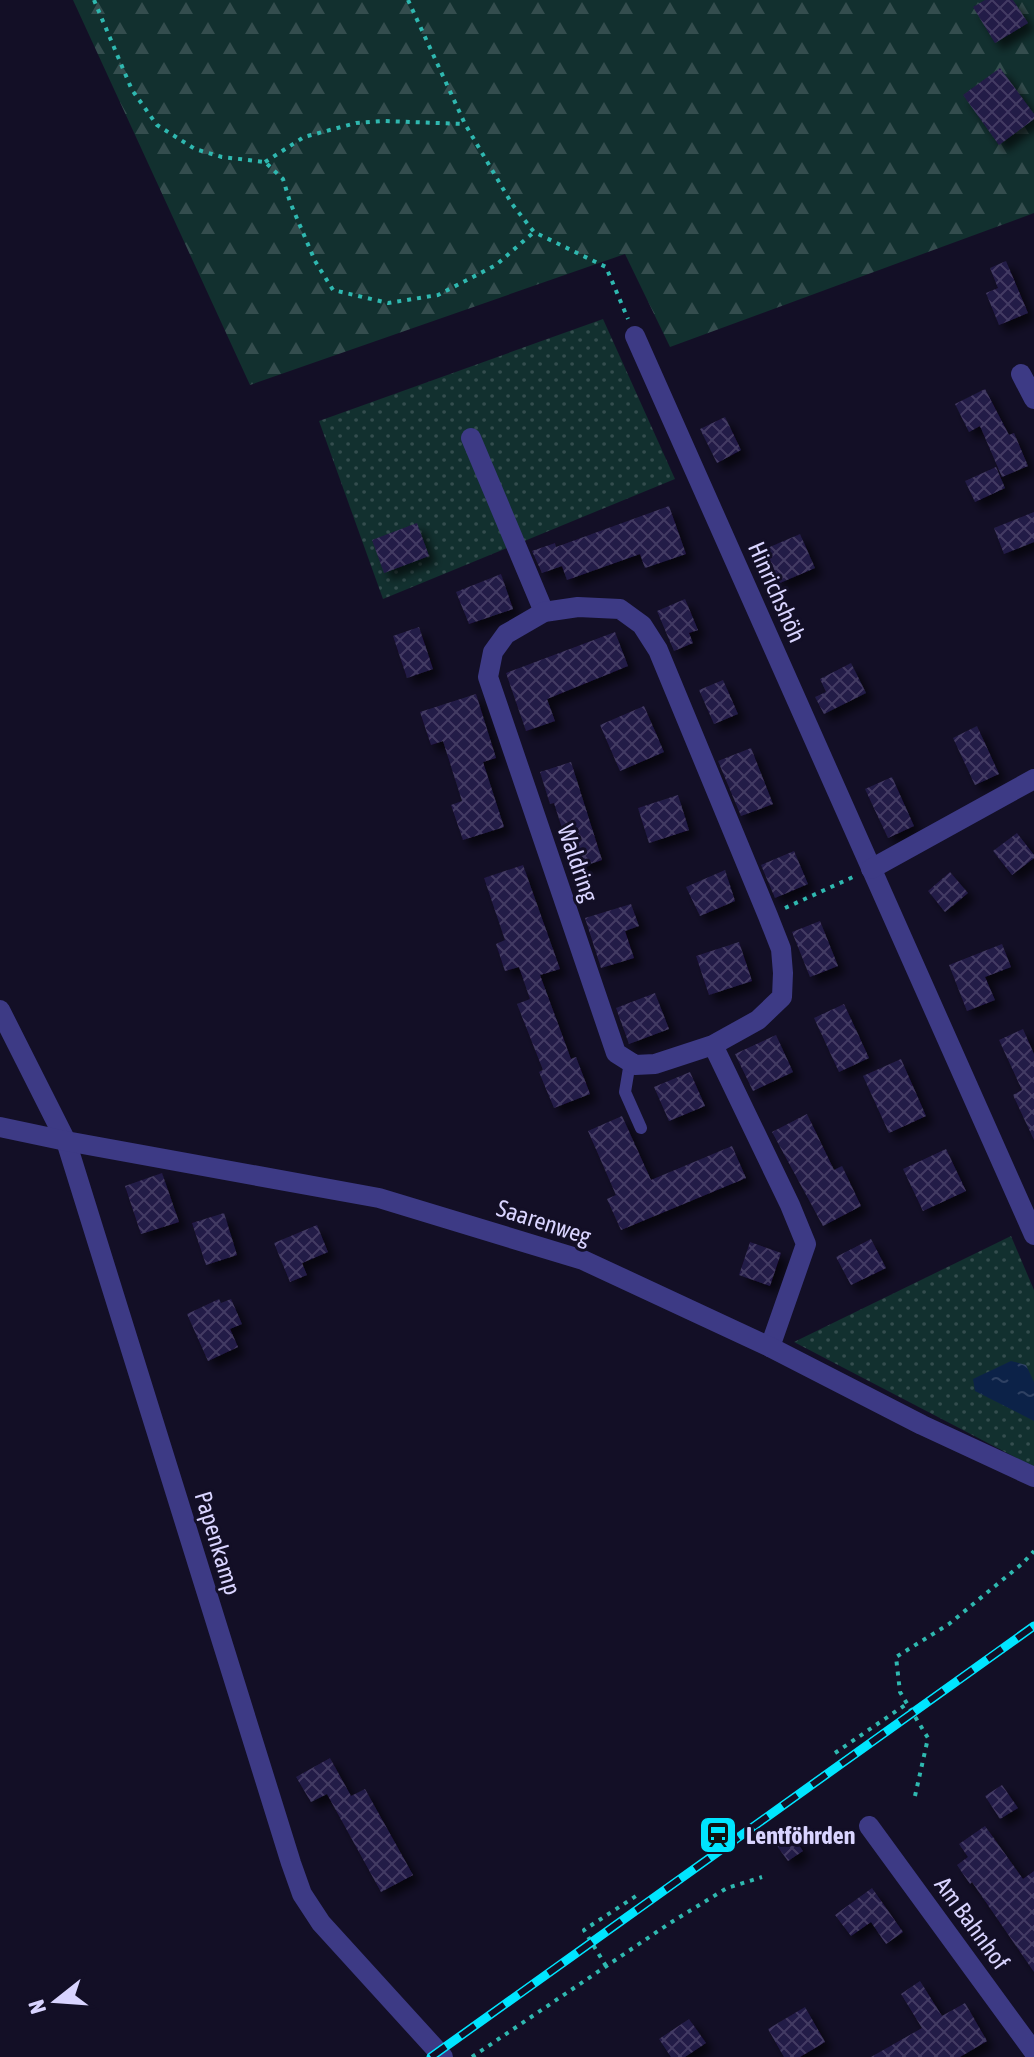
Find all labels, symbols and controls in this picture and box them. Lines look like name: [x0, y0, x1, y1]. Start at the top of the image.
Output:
street label: Hinrichshöh: [743, 538, 811, 646]
street label: Waldring: [552, 821, 604, 906]
street label: Saarenweg: [494, 1194, 595, 1250]
street label: Papenkamp: [189, 1488, 247, 1598]
station icon: Lentföhrden: [697, 1814, 739, 1856]
place label: Lentföhrden: [746, 1822, 855, 1849]
street label: Am Bahnhof: [929, 1871, 1015, 1975]
north arrow: [16, 1961, 96, 2041]
text: N: [23, 1997, 51, 2017]

